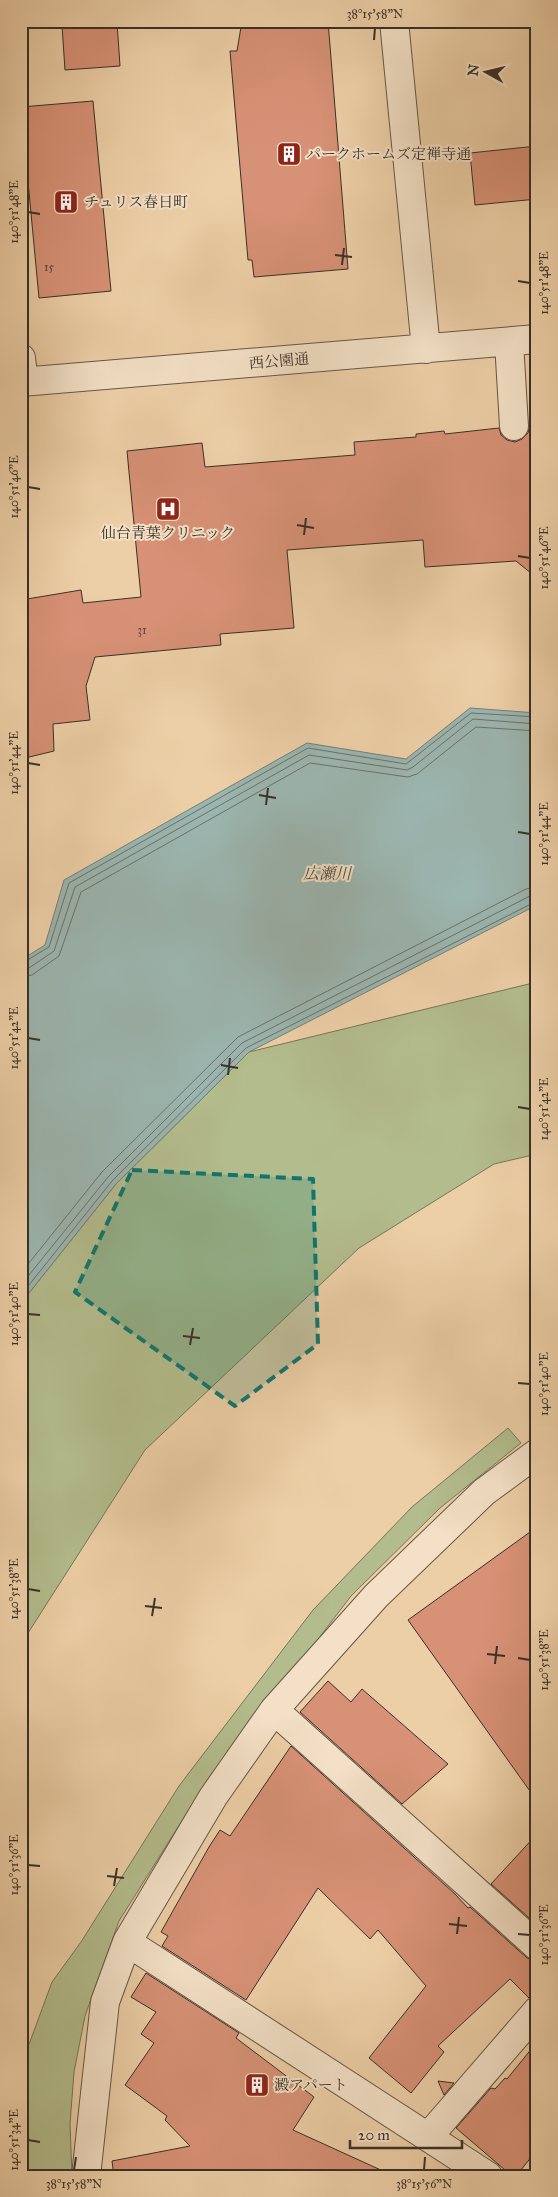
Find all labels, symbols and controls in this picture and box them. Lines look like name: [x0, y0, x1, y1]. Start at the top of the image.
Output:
text: 38°15'58"N: [347, 7, 403, 21]
north arrow: [460, 48, 510, 98]
text: N: [464, 63, 483, 77]
building icon: パークホームズ定禅寺通: [276, 141, 302, 167]
place label: パークホームズ定禅寺通: [306, 145, 471, 163]
text: 140°51'48"E: [7, 180, 21, 244]
building icon: チュリス春日町: [53, 189, 79, 215]
place label: チュリス春日町: [84, 193, 188, 211]
text: 140°51'48"E: [537, 251, 551, 315]
house number: 15: [44, 260, 55, 274]
street label: 西公園通: [248, 349, 310, 373]
text: 140°51'46"E: [7, 455, 21, 519]
hospital icon: 仙台青葉クリニック: [155, 496, 181, 522]
place label: 仙台青葉クリニック: [101, 524, 235, 542]
text: 140°51'46"E: [537, 526, 551, 590]
house number: 31: [137, 623, 147, 637]
text: 140°51'44"E: [7, 731, 21, 795]
text: 140°51'44"E: [537, 802, 551, 866]
water label: 広瀬川: [303, 864, 353, 883]
text: 140°51'42"E: [7, 1006, 21, 1069]
text: 140°51'42"E: [537, 1077, 551, 1140]
text: 140°51'40"E: [7, 1282, 21, 1346]
text: 140°51'40"E: [537, 1352, 551, 1416]
text: 140°51'38"E: [7, 1558, 21, 1620]
text: 140°51'38"E: [537, 1629, 551, 1691]
text: 140°51'36"E: [7, 1834, 21, 1896]
text: 140°51'36"E: [537, 1904, 551, 1966]
building icon: 澱アパート: [244, 2072, 270, 2098]
place label: 澱アパート: [274, 2076, 348, 2094]
text: 140°51'34"E: [7, 2109, 21, 2171]
scale bar: [350, 2117, 463, 2149]
text: 20 m: [358, 2126, 390, 2144]
text: 38°15'58"N: [46, 2177, 102, 2191]
text: 38°15'56"N: [396, 2177, 452, 2191]

